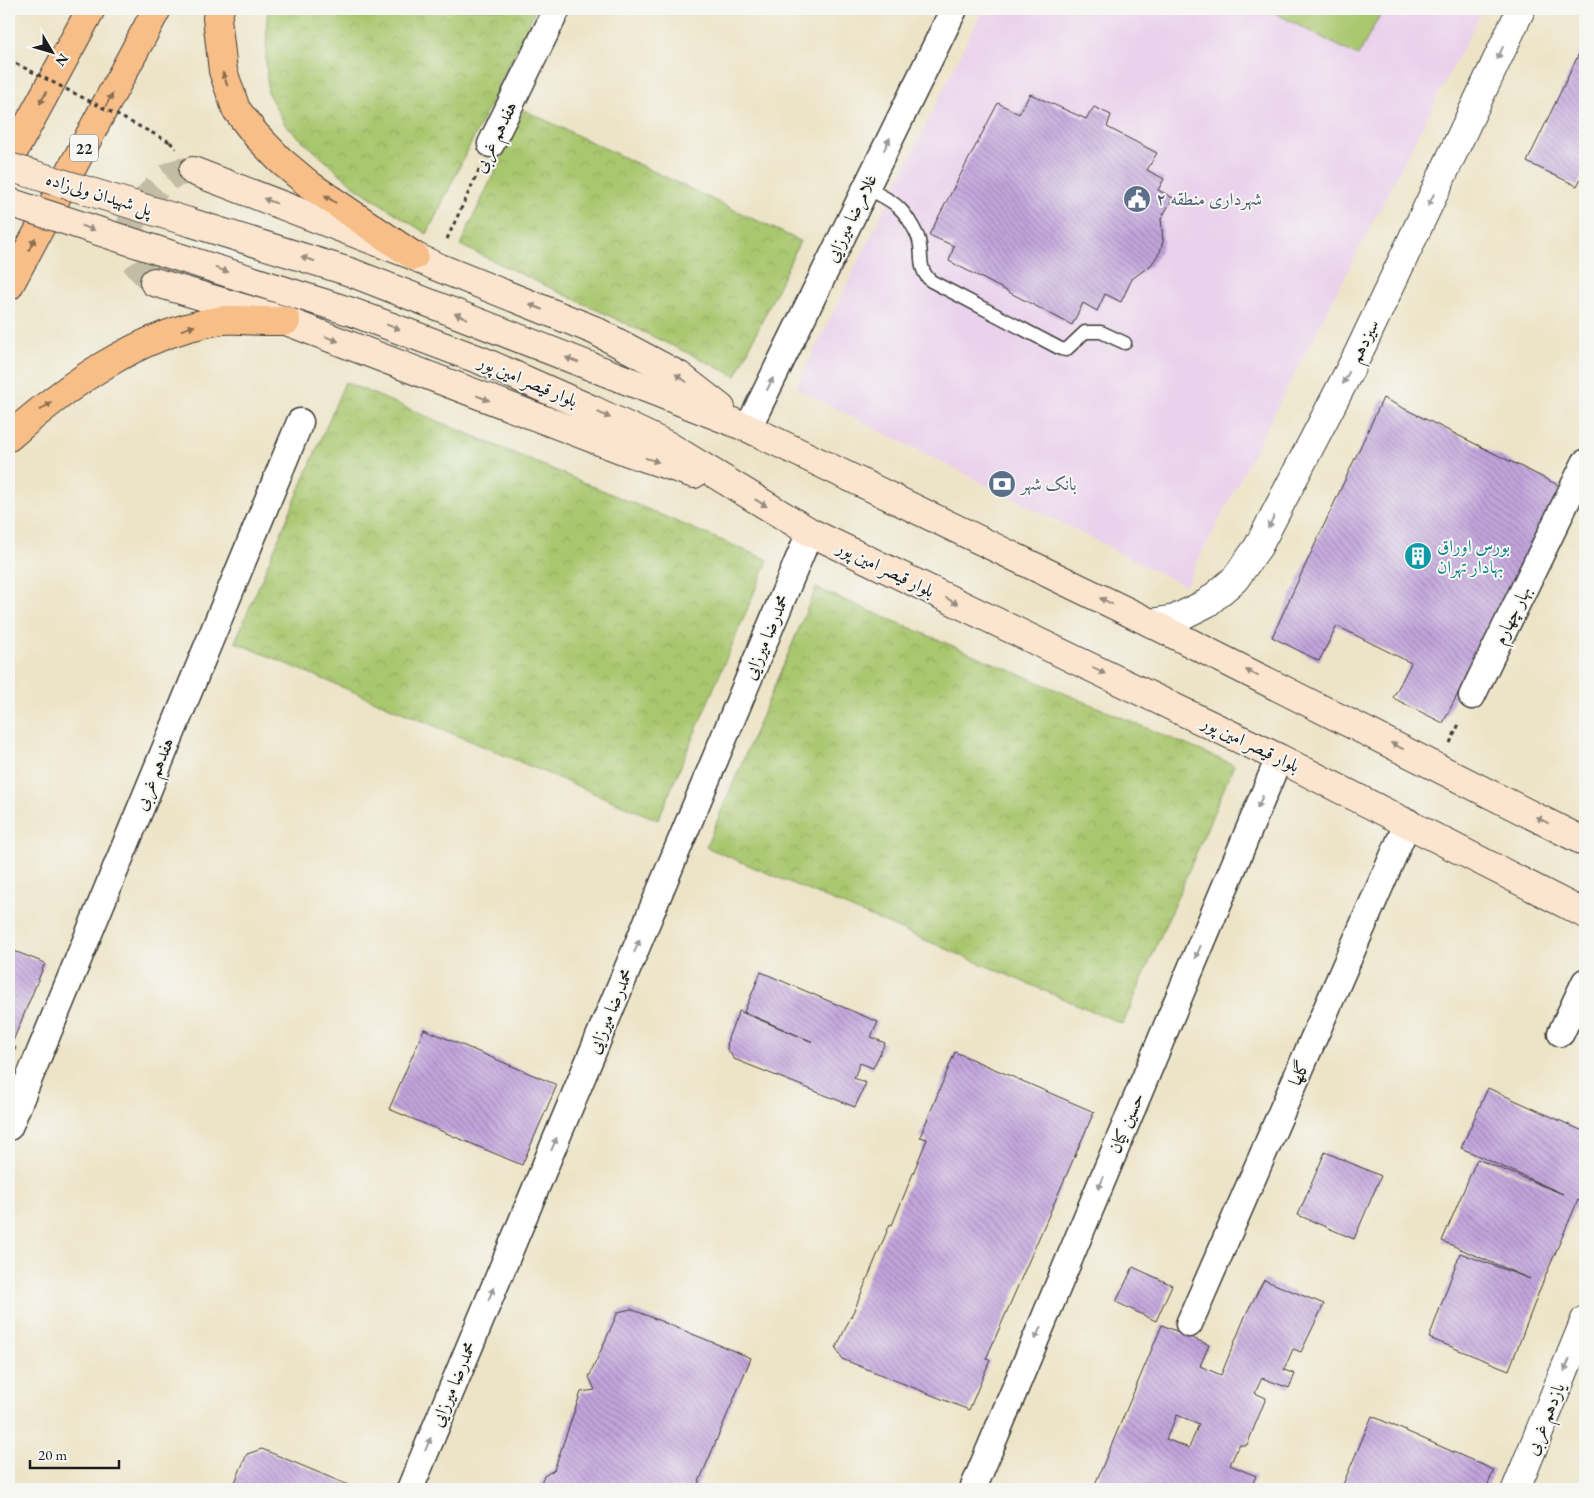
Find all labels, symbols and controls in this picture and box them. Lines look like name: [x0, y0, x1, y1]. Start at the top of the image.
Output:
north arrow: [28, 28, 78, 78]
one-way arrow: [1496, 46, 1504, 60]
text: N: [51, 50, 73, 71]
one-way arrow: [221, 72, 228, 87]
one-way arrow: [38, 91, 47, 104]
one-way arrow: [105, 93, 113, 108]
street label: هفدهم غربی: [467, 97, 527, 179]
road number: 22: [70, 134, 98, 162]
one-way arrow: [883, 137, 891, 151]
street label: پل شهیدان ولی‌زاده: [43, 166, 156, 223]
street label: غلامرضا میرزایی: [819, 170, 884, 267]
public building icon: شهرداری منطقه ۲: [1122, 184, 1152, 214]
place label: شهرداری منطقه ۲: [1156, 187, 1262, 211]
one-way arrow: [1426, 193, 1434, 207]
one-way arrow: [323, 194, 337, 204]
one-way arrow: [262, 197, 277, 205]
one-way arrow: [81, 224, 96, 232]
one-way arrow: [28, 236, 36, 251]
one-way arrow: [301, 254, 316, 262]
one-way arrow: [214, 267, 229, 275]
one-way arrow: [529, 302, 543, 310]
one-way arrow: [453, 311, 468, 319]
street label: سیزدهم: [1343, 315, 1389, 369]
one-way arrow: [180, 324, 195, 332]
one-way arrow: [385, 324, 400, 331]
one-way arrow: [325, 335, 339, 343]
street label: بلوار قیصر امین پور: [472, 348, 581, 414]
one-way arrow: [565, 355, 580, 363]
one-way arrow: [1342, 371, 1350, 385]
one-way arrow: [674, 373, 688, 383]
one-way arrow: [765, 377, 774, 392]
one-way arrow: [476, 394, 490, 402]
one-way arrow: [39, 400, 52, 411]
one-way arrow: [597, 411, 612, 419]
one-way arrow: [645, 456, 660, 464]
bank icon: بانک شهر: [987, 469, 1017, 499]
place label: بانک شهر: [1019, 472, 1077, 496]
one-way arrow: [755, 498, 768, 507]
one-way arrow: [1267, 515, 1275, 530]
street label: بلوار قیصر امین پور: [831, 534, 939, 604]
place label: بورس اوراق بهادار تهران: [1437, 534, 1510, 579]
building icon: بورس اوراق بهادار تهران: [1403, 541, 1433, 571]
street label: بهار چهارم: [1487, 582, 1540, 650]
street label: محمدرضا میرزایی: [737, 591, 795, 683]
one-way arrow: [945, 597, 960, 605]
one-way arrow: [1099, 597, 1113, 605]
one-way arrow: [1092, 667, 1106, 675]
one-way arrow: [1244, 669, 1259, 678]
street label: بلوار قیصر امین پور: [1196, 709, 1304, 779]
street label: هفدهم غربی: [129, 734, 184, 816]
one-way arrow: [1390, 742, 1404, 750]
one-way arrow: [1256, 795, 1264, 810]
one-way arrow: [1535, 816, 1549, 824]
one-way arrow: [633, 938, 641, 953]
one-way arrow: [1193, 945, 1201, 959]
street label: محمدرضا میرزایی: [581, 965, 639, 1057]
street label: گلها: [1283, 1057, 1314, 1089]
street label: حسین کیان: [1102, 1089, 1149, 1157]
one-way arrow: [551, 1137, 558, 1152]
one-way arrow: [1097, 1176, 1105, 1191]
one-way arrow: [488, 1287, 496, 1301]
one-way arrow: [1034, 1326, 1042, 1340]
street label: محمدرضا میرزایی: [424, 1338, 482, 1430]
one-way arrow: [1562, 1358, 1570, 1372]
street label: یازدهم غربی: [1520, 1378, 1576, 1461]
one-way arrow: [425, 1437, 433, 1451]
scale bar: [30, 1438, 119, 1470]
text: 20 m: [38, 1445, 67, 1464]

